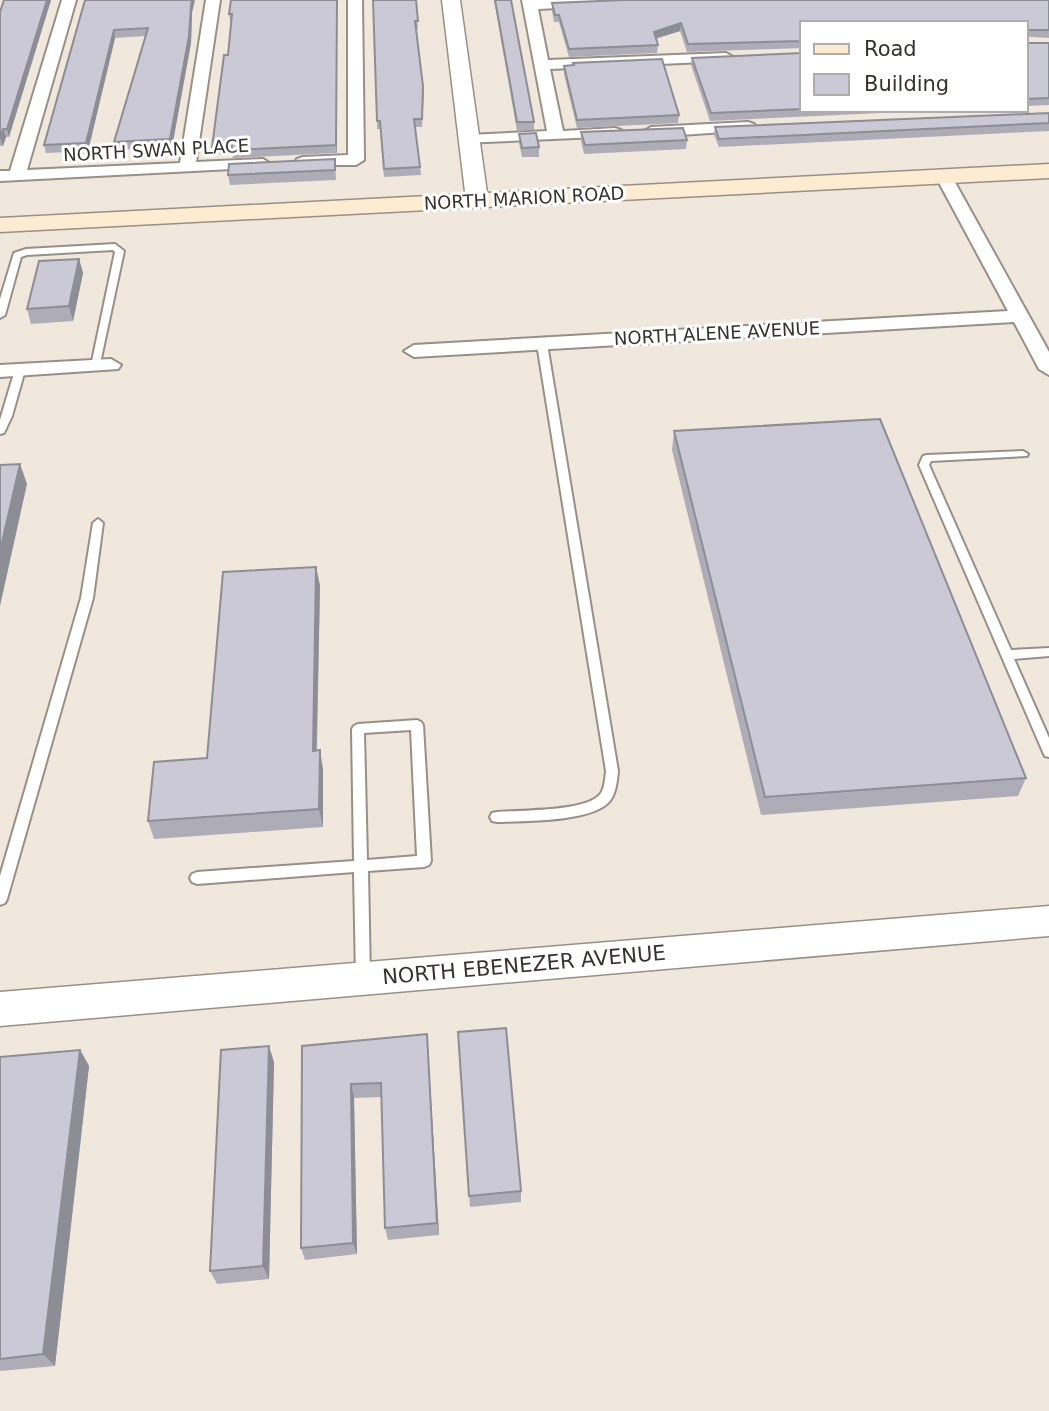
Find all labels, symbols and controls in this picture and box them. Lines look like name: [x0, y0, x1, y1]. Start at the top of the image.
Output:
legend: [800, 21, 1028, 112]
text: Road: [864, 37, 917, 61]
text: Building: [864, 72, 949, 96]
street label: NORTH SWAN PLACE: [63, 135, 249, 165]
street label: NORTH MARION ROAD: [423, 182, 625, 214]
street label: NORTH ALENE AVENUE: [613, 317, 821, 349]
street label: NORTH EBENEZER AVENUE: [381, 941, 667, 989]

